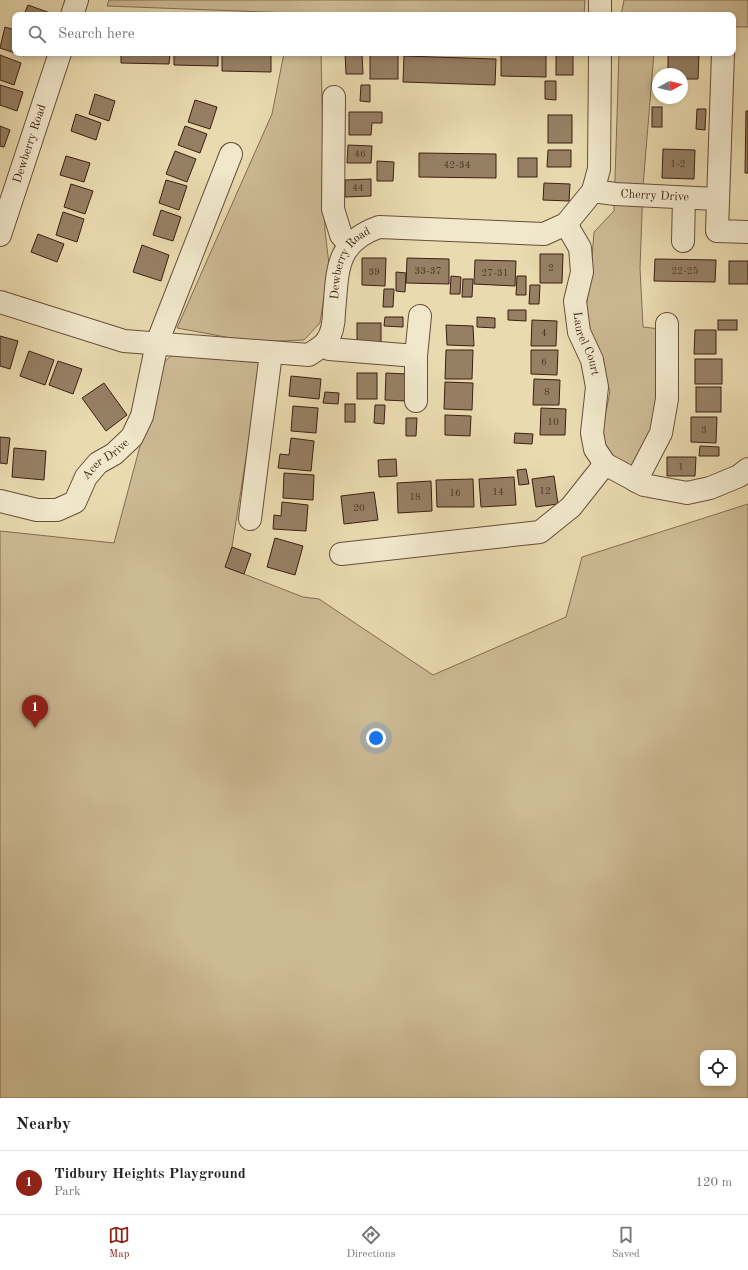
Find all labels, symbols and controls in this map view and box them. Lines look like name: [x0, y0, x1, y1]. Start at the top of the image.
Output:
search box: [12, 12, 736, 56]
icon: search: [26, 23, 48, 45]
text: Search here: [58, 27, 135, 42]
north arrow: [652, 68, 688, 104]
street label: Dewberry Road: [11, 103, 49, 185]
house number: 46: [354, 149, 366, 159]
house number: 1-2: [670, 159, 686, 169]
house number: 42-34: [444, 160, 471, 170]
house number: 44: [352, 183, 364, 193]
street label: Cherry Drive: [620, 188, 690, 204]
street label: Dewberry Road: [329, 225, 372, 300]
house number: 2: [548, 263, 554, 273]
house number: 33-37: [415, 266, 441, 276]
house number: 22-25: [672, 266, 699, 276]
house number: 39: [368, 267, 380, 277]
house number: 27-31: [482, 268, 508, 278]
street label: Laurel Court: [570, 311, 601, 377]
house number: 4: [541, 328, 547, 338]
house number: 6: [541, 357, 547, 367]
house number: 8: [544, 387, 550, 397]
house number: 10: [547, 417, 559, 427]
house number: 3: [701, 425, 707, 435]
street label: Acer Drive: [80, 436, 132, 482]
house number: 1: [678, 462, 684, 472]
house number: 12: [539, 486, 551, 496]
house number: 14: [492, 487, 504, 497]
house number: 16: [449, 488, 461, 498]
house number: 18: [409, 492, 421, 502]
house number: 20: [353, 503, 365, 513]
pin: 1: [22, 695, 48, 728]
your location: [366, 728, 386, 748]
map controls: [700, 1050, 736, 1086]
button: locate: [700, 1050, 736, 1086]
text: Nearby: [16, 1116, 71, 1133]
text: Tidbury Heights Playground: [54, 1167, 246, 1182]
text: 1: [25, 1176, 33, 1189]
text: 120 m: [695, 1176, 732, 1189]
text: Park: [54, 1185, 81, 1198]
tab: Map: [108, 1224, 130, 1262]
tab: Directions: [347, 1224, 395, 1262]
tab: Saved: [612, 1224, 640, 1262]

